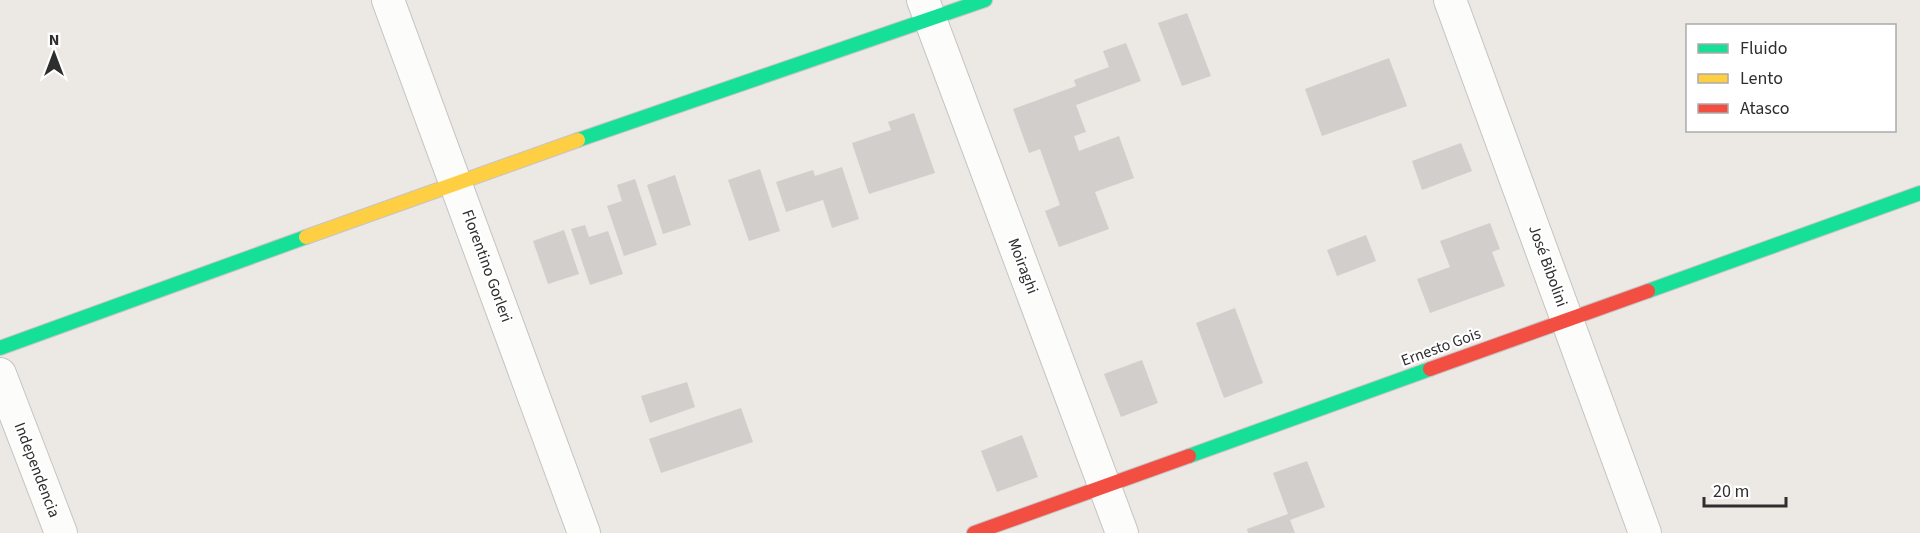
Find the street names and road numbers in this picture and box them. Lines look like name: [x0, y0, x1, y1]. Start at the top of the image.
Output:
street label: Florentino Gorleri: [456, 207, 518, 325]
street label: José Bibolini: [1523, 222, 1573, 310]
street label: Moiraghi: [1002, 235, 1044, 297]
street label: Ernesto Gois: [1398, 322, 1484, 372]
street label: Independencia: [9, 419, 65, 521]

